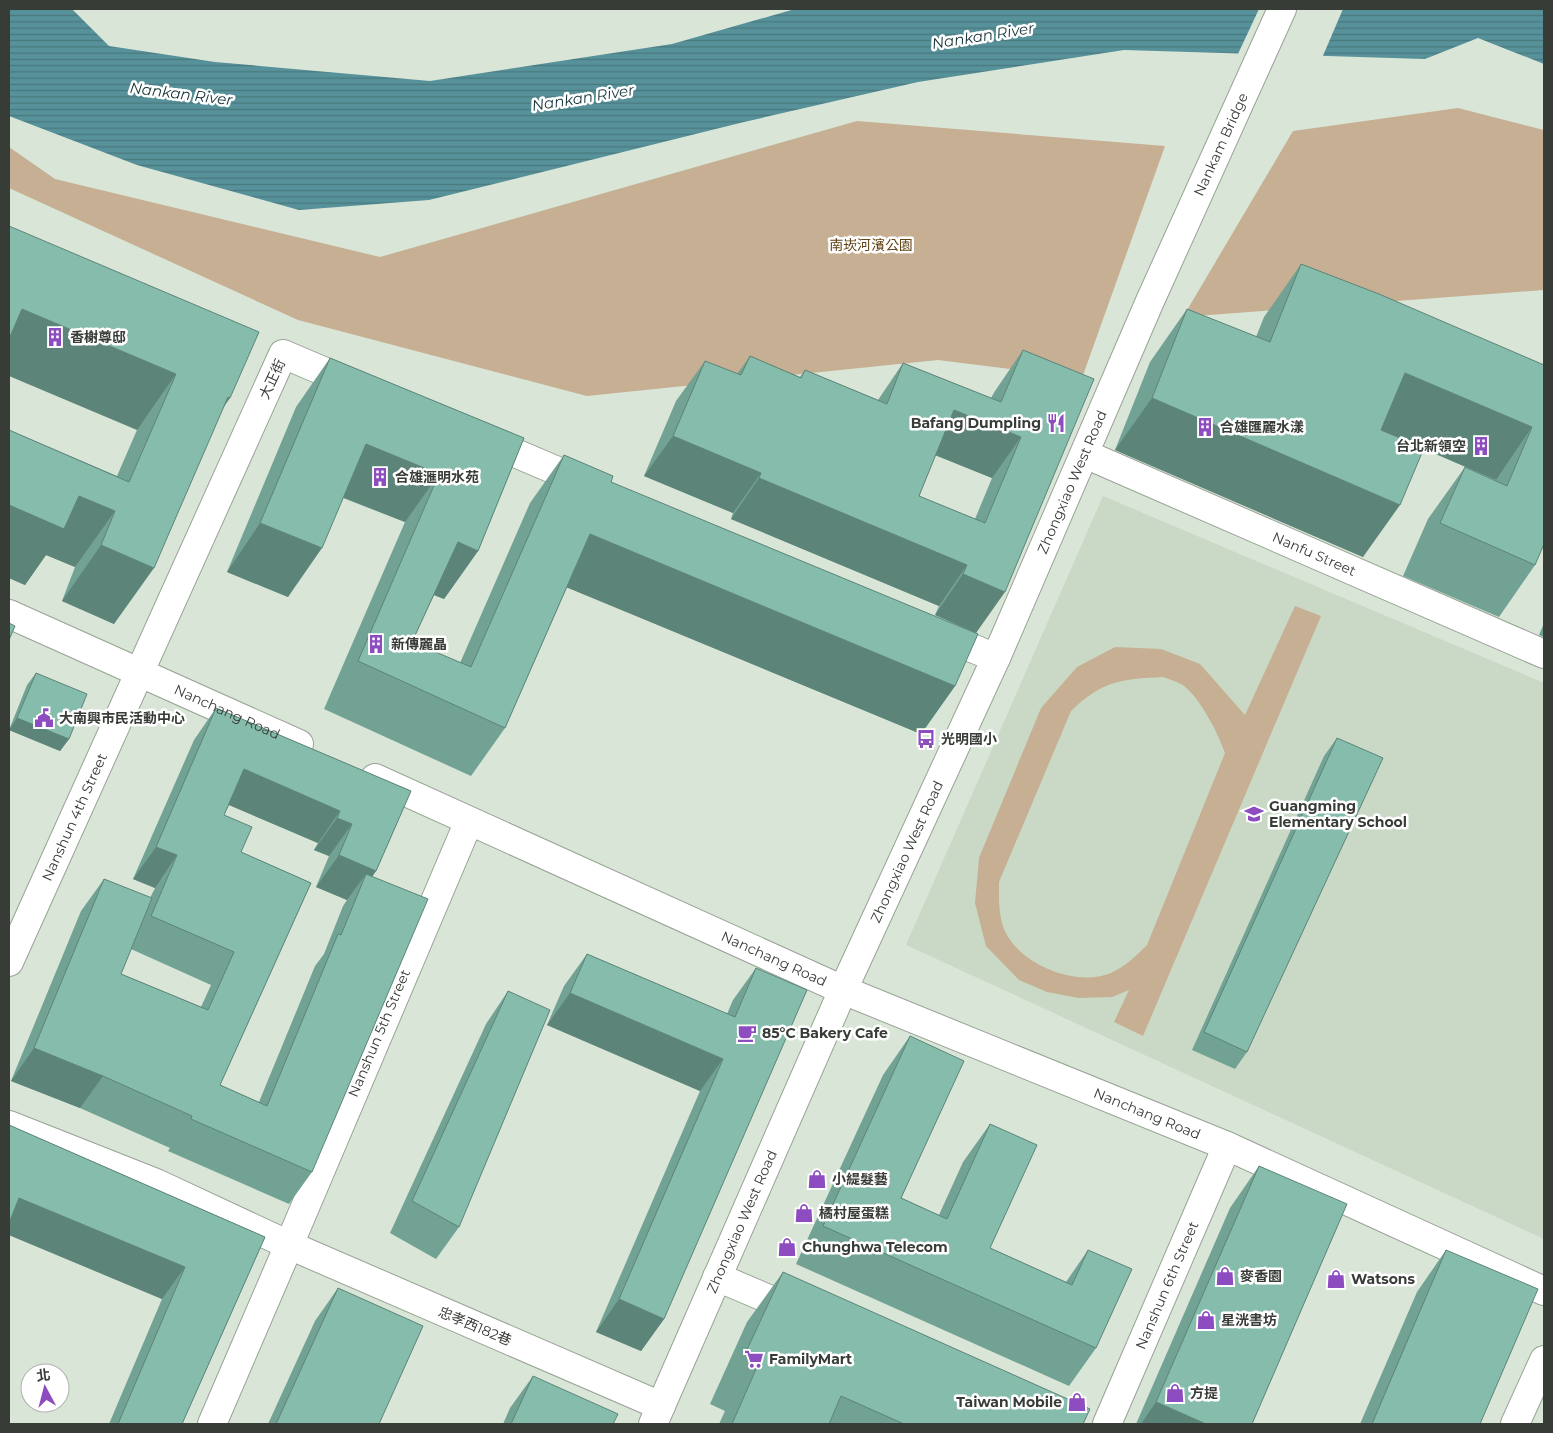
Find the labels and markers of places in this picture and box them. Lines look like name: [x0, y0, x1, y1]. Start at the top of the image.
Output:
building icon: 香榭尊邸: [44, 326, 66, 348]
place label: 香榭尊邸: [70, 328, 126, 346]
restaurant icon: Bafang Dumpling: [1045, 412, 1067, 434]
place label: Bafang Dumpling: [911, 414, 1041, 432]
building icon: 合雄匯麗水漾: [1194, 416, 1216, 438]
place label: 合雄匯麗水漾: [1220, 418, 1304, 436]
building icon: 台北新領空: [1470, 435, 1492, 457]
place label: 台北新領空: [1396, 437, 1466, 455]
building icon: 合雄滙明水苑: [369, 466, 391, 488]
place label: 合雄滙明水苑: [395, 468, 479, 486]
building icon: 新傳麗晶: [365, 633, 387, 655]
place label: 新傳麗晶: [391, 635, 447, 653]
public building icon: 大南興市民活動中心: [33, 707, 55, 729]
place label: 大南興市民活動中心: [59, 709, 185, 727]
bus stop icon: 光明國小: [915, 728, 937, 750]
place label: 光明國小: [941, 730, 997, 748]
place label: Guangming Elementary School: [1269, 797, 1407, 831]
school or university icon: Guangming Elementary School: [1243, 803, 1265, 825]
cafe icon: 85°C Bakery Cafe: [736, 1022, 758, 1044]
place label: 85°C Bakery Cafe: [762, 1024, 888, 1042]
shop icon: 小緹髮藝: [806, 1168, 828, 1190]
place label: 小緹髮藝: [832, 1170, 888, 1188]
shop icon: 橘村屋蛋糕: [793, 1202, 815, 1224]
place label: 橘村屋蛋糕: [819, 1204, 889, 1222]
shop icon: Chunghwa Telecom: [776, 1236, 798, 1258]
place label: Chunghwa Telecom: [802, 1238, 948, 1256]
shop icon: 麥香園: [1214, 1265, 1236, 1287]
place label: 麥香園: [1240, 1267, 1282, 1285]
shop icon: Watsons: [1325, 1268, 1347, 1290]
place label: Watsons: [1351, 1270, 1416, 1288]
shop icon: 星洸書坊: [1195, 1309, 1217, 1331]
place label: 星洸書坊: [1221, 1311, 1277, 1329]
supermarket icon: FamilyMart: [743, 1348, 765, 1370]
place label: FamilyMart: [769, 1350, 852, 1368]
shop icon: 方提: [1164, 1382, 1186, 1404]
place label: 方提: [1190, 1384, 1218, 1402]
shop icon: Taiwan Mobile: [1066, 1391, 1088, 1413]
place label: Taiwan Mobile: [956, 1393, 1062, 1411]

